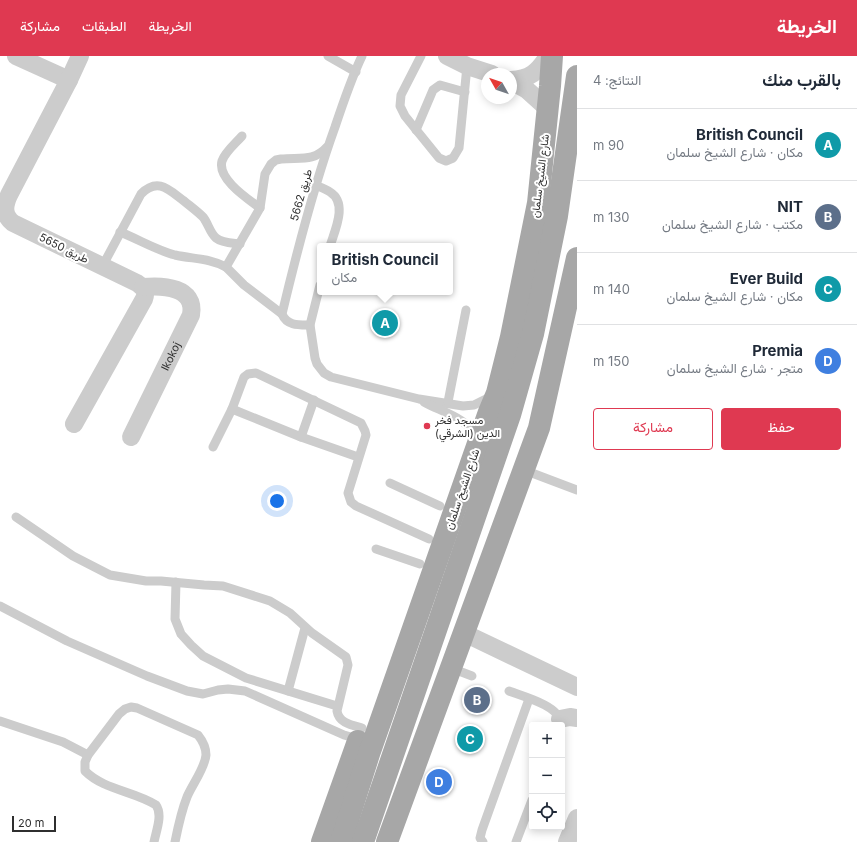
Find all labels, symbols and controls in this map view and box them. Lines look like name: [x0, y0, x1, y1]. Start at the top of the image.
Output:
text: الخريطة: [777, 15, 837, 38]
text: مشاركة: [20, 17, 60, 34]
text: الطبقات: [82, 17, 126, 34]
text: الخريطة: [148, 17, 192, 34]
north arrow: [481, 68, 517, 104]
text: بالقرب منك: [762, 70, 841, 90]
text: النتائج: 4: [593, 72, 641, 88]
text: British Council: [696, 125, 803, 144]
street label: شارع الشيخ سلمان: [528, 133, 553, 219]
text: 90 m: [593, 137, 624, 153]
text: A: [823, 137, 833, 153]
text: مكان · شارع الشيخ سلمان: [667, 144, 803, 160]
street label: طريق 5662: [287, 167, 315, 223]
text: NIT: [777, 197, 803, 216]
text: 130 m: [593, 209, 630, 225]
text: B: [824, 209, 832, 225]
text: مكتب · شارع الشيخ سلمان: [662, 216, 803, 232]
street label: طريق 5650: [37, 230, 91, 266]
popup: [317, 243, 453, 295]
text: British Council: [332, 250, 439, 269]
text: مكان: [332, 269, 357, 285]
text: Ever Build: [730, 269, 803, 288]
text: 140 m: [593, 281, 630, 297]
text: C: [823, 281, 833, 297]
text: مكان · شارع الشيخ سلمان: [667, 288, 803, 304]
pin: A: [372, 308, 398, 338]
street label: lkokoj: [158, 340, 184, 373]
text: Premia: [752, 341, 803, 360]
text: 150 m: [593, 353, 629, 369]
text: D: [823, 353, 833, 369]
text: متجر · شارع الشيخ سلمان: [667, 360, 803, 376]
button: مشاركة: [593, 408, 713, 450]
button: حفظ: [721, 408, 841, 450]
place label: مسجد فخر الدين (الشرقي): [434, 413, 500, 443]
marker: مسجد فخر الدين (الشرقي): [422, 421, 432, 431]
street label: شارع الشيخ سلمان: [442, 447, 483, 531]
your location: [267, 491, 287, 511]
pin: B: [464, 685, 490, 715]
map controls: [529, 722, 565, 830]
button: +: [529, 722, 565, 758]
pin: C: [457, 724, 483, 754]
button: −: [529, 758, 565, 794]
pin: D: [426, 767, 452, 797]
button: locate: [529, 794, 565, 830]
scale bar: [12, 814, 56, 833]
text: 20 m: [18, 816, 44, 830]

